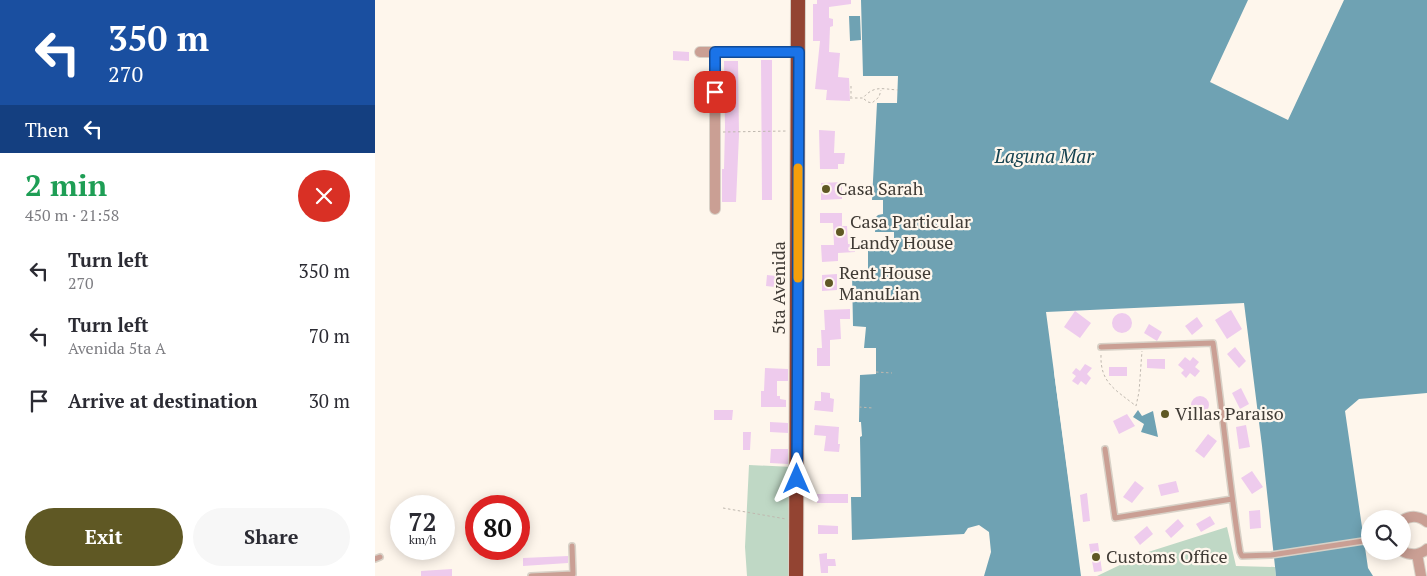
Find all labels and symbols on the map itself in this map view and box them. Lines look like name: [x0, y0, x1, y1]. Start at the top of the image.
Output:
pin: [694, 71, 736, 113]
water label: Laguna Mar: [993, 143, 1094, 168]
place label: Casa Sarah: [836, 176, 924, 200]
marker: Casa Sarah: [820, 183, 832, 195]
place label: Casa Particular Landy House: [850, 209, 971, 254]
marker: Casa Particular Landy House: [834, 226, 846, 238]
street label: 5ta Avenida: [766, 241, 790, 335]
place label: Rent House ManuLian: [839, 260, 931, 305]
marker: Rent House ManuLian: [823, 277, 835, 289]
place label: Villas Paraiso: [1175, 401, 1284, 425]
marker: Villas Paraiso: [1159, 408, 1171, 420]
position arrow: [770, 452, 822, 504]
speed limit sign: 80: [465, 495, 530, 560]
place label: Customs Office: [1106, 544, 1227, 568]
marker: Customs Office: [1090, 551, 1102, 563]

